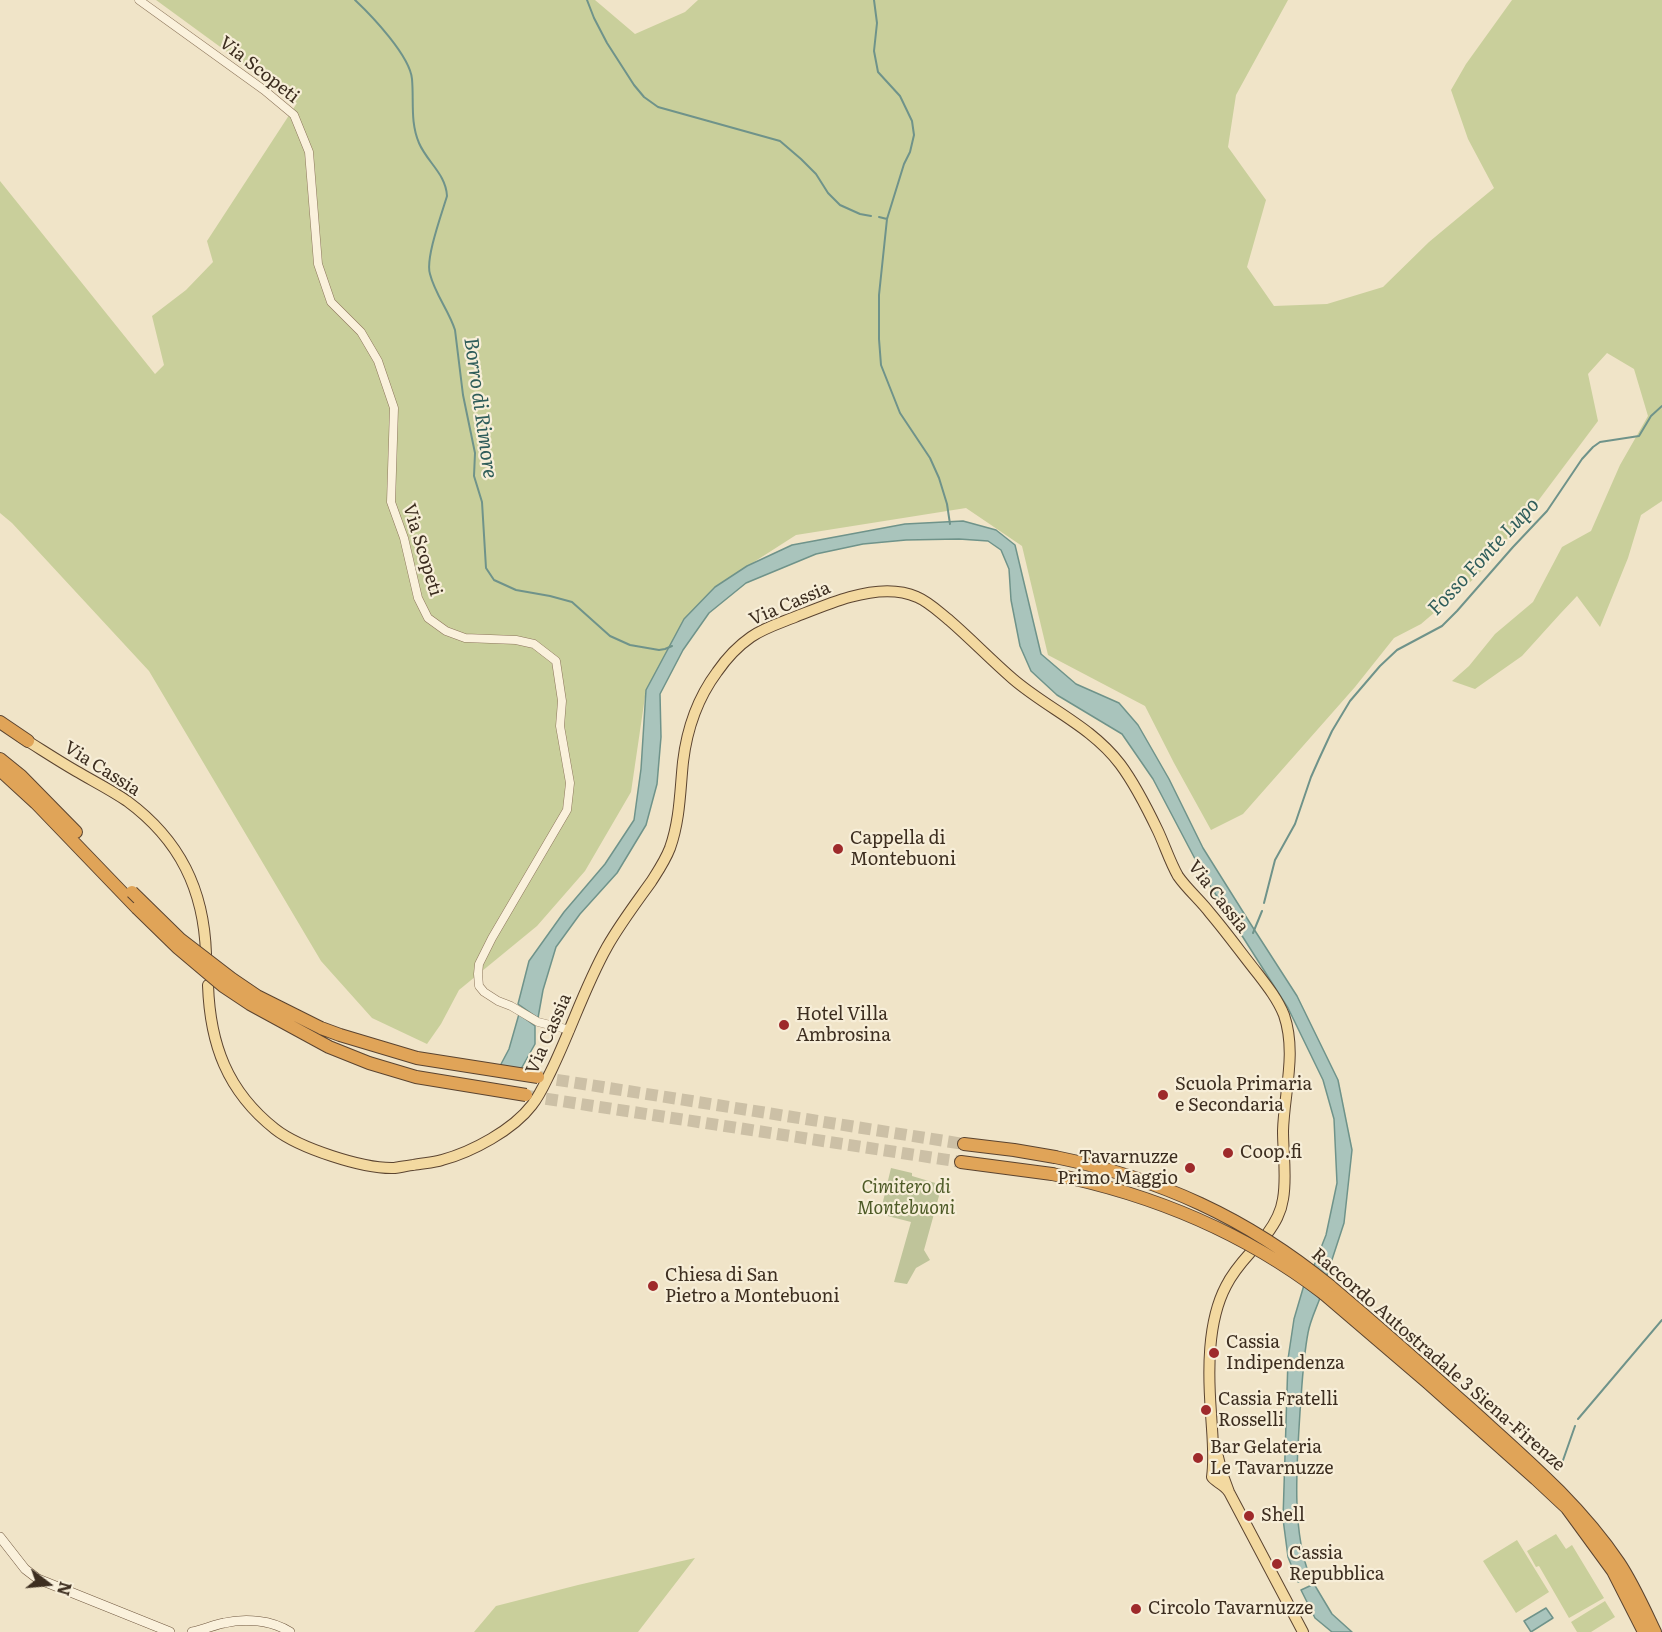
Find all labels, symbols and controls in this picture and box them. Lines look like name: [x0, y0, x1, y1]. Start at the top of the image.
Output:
street label: Via Scopeti: [215, 32, 303, 108]
water label: Borro di Rimore: [458, 336, 502, 480]
water label: Fosso Fonte Lupo: [1423, 493, 1545, 621]
street label: Via Scopeti: [398, 501, 446, 599]
street label: Via Cassia: [746, 577, 834, 631]
street label: Via Cassia: [60, 737, 144, 801]
place label: Cappella di Montebuoni: [850, 828, 956, 870]
marker: Cappella di Montebuoni: [831, 842, 845, 856]
street label: Via Cassia: [1183, 856, 1253, 938]
street label: Via Cassia: [522, 990, 576, 1078]
place label: Hotel Villa Ambrosina: [796, 1004, 891, 1046]
marker: Hotel Villa Ambrosina: [777, 1018, 791, 1032]
place label: Scuola Primaria e Secondaria: [1175, 1074, 1312, 1116]
marker: Scuola Primaria e Secondaria: [1156, 1088, 1170, 1102]
place label: Coop.fi: [1240, 1142, 1302, 1164]
marker: Coop.fi: [1221, 1146, 1235, 1160]
place label: Tavarnuzze Primo Maggio: [1057, 1147, 1178, 1190]
marker: Tavarnuzze Primo Maggio: [1183, 1161, 1197, 1175]
park label: Cimitero di Montebuoni: [857, 1177, 955, 1220]
street label: Raccordo Autostradale 3 Siena-Firenze: [1307, 1244, 1569, 1476]
place label: Chiesa di San Pietro a Montebuoni: [665, 1265, 840, 1308]
marker: Chiesa di San Pietro a Montebuoni: [646, 1279, 660, 1293]
place label: Cassia Indipendenza: [1226, 1332, 1345, 1374]
marker: Cassia Indipendenza: [1207, 1346, 1221, 1360]
place label: Cassia Fratelli Rosselli: [1218, 1389, 1338, 1432]
marker: Cassia Fratelli Rosselli: [1199, 1403, 1213, 1417]
place label: Bar Gelateria Le Tavarnuzze: [1210, 1437, 1334, 1480]
marker: Bar Gelateria Le Tavarnuzze: [1191, 1451, 1205, 1465]
place label: Shell: [1261, 1505, 1305, 1527]
marker: Shell: [1242, 1509, 1256, 1523]
place label: Cassia Repubblica: [1289, 1543, 1384, 1586]
north arrow: [18, 1554, 78, 1614]
marker: Cassia Repubblica: [1270, 1557, 1284, 1571]
text: N: [52, 1579, 79, 1599]
place label: Circolo Tavarnuzze: [1148, 1598, 1313, 1620]
marker: Circolo Tavarnuzze: [1129, 1602, 1143, 1616]

